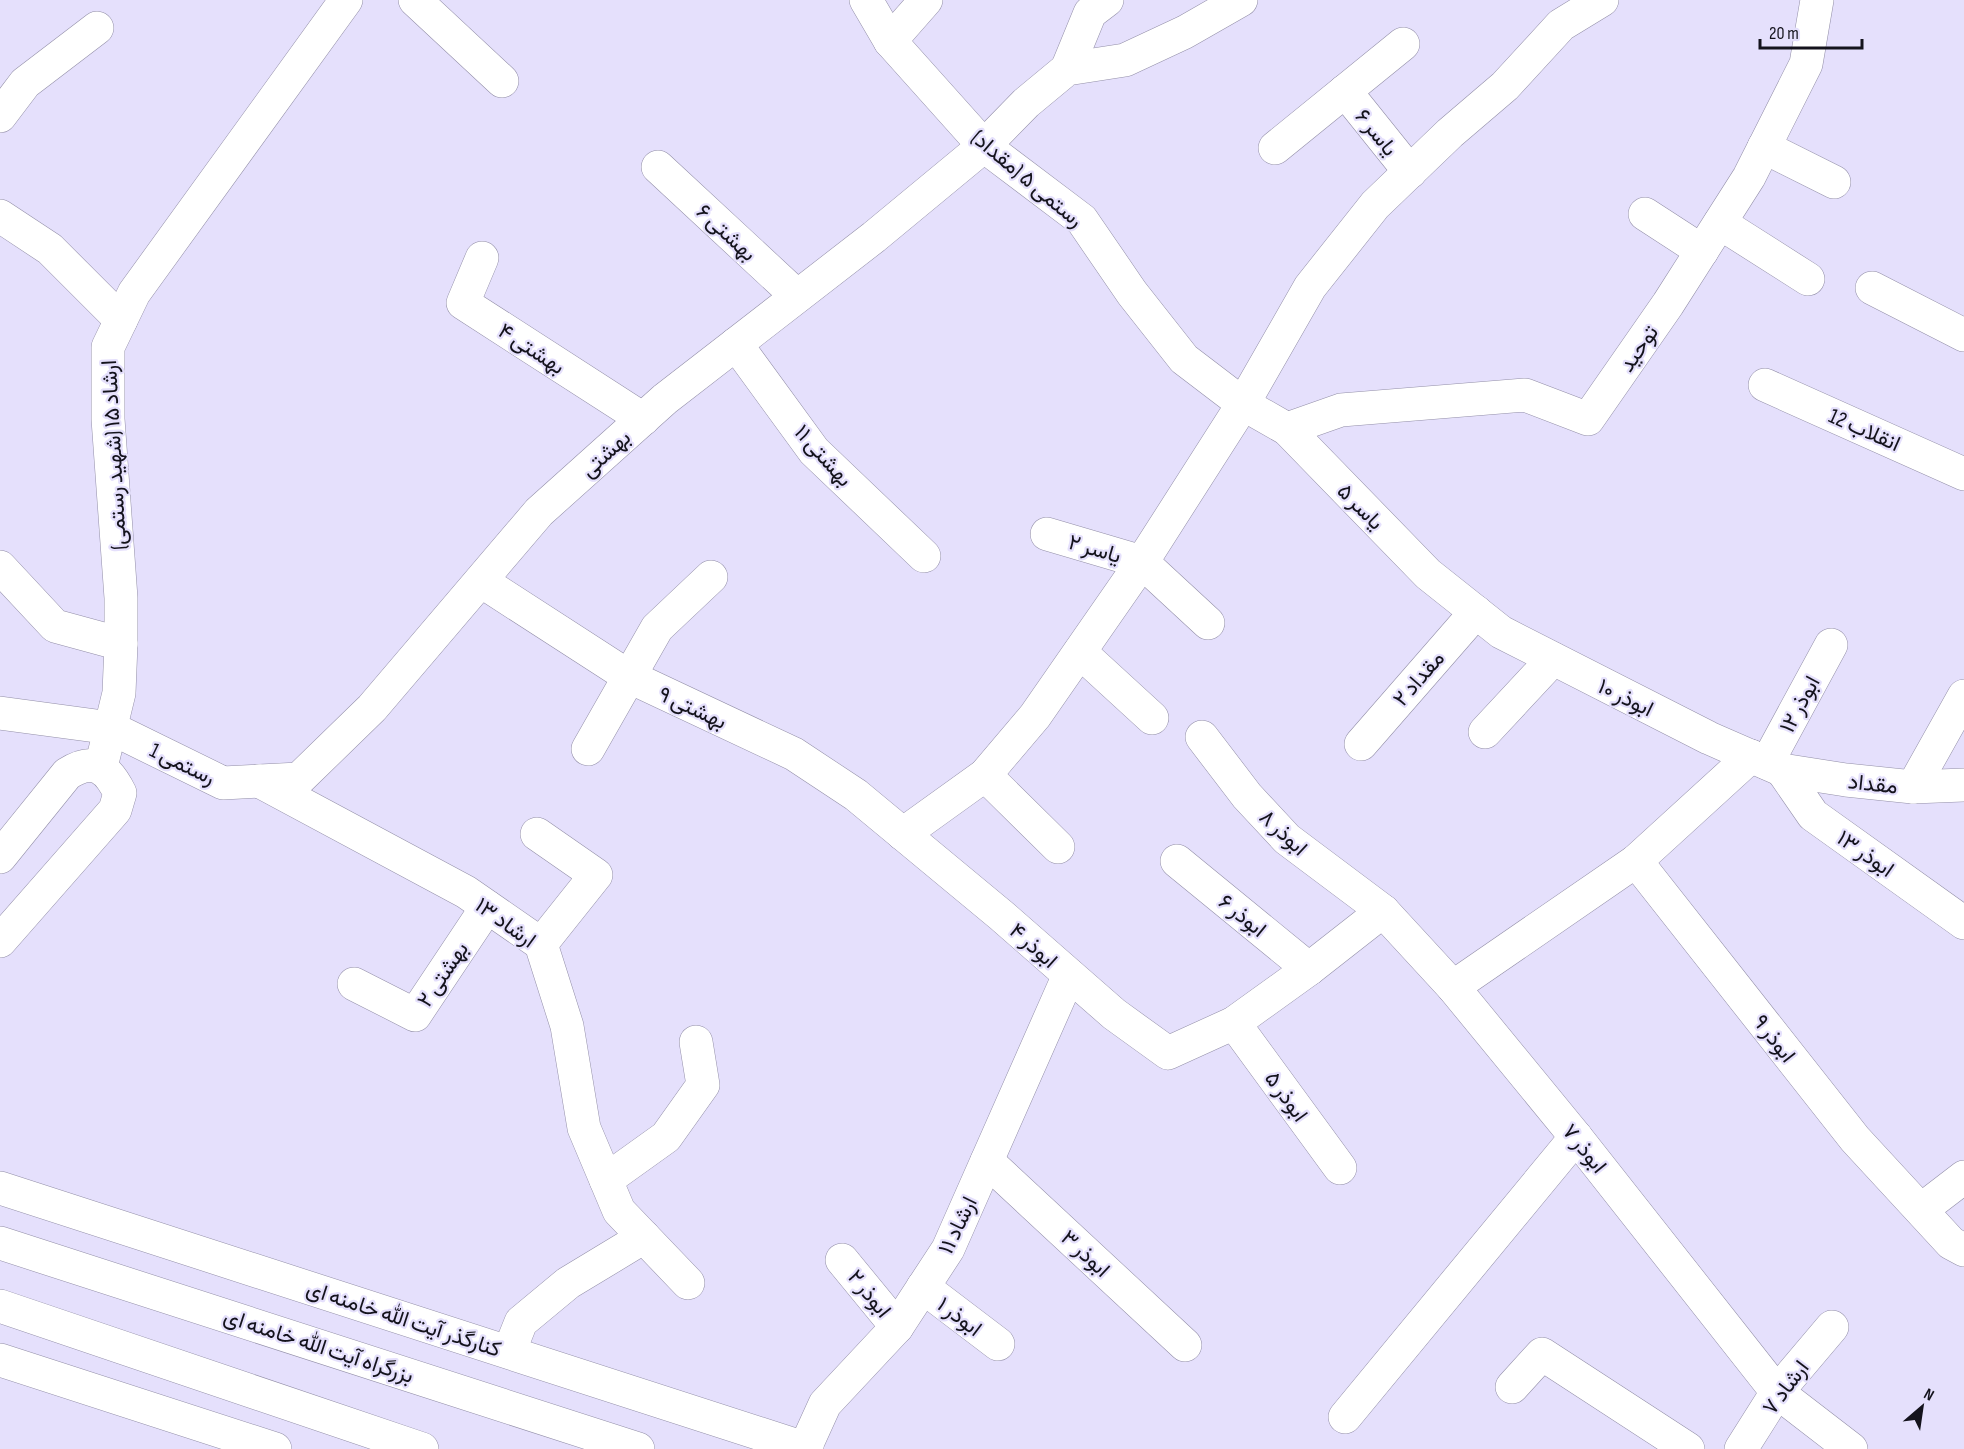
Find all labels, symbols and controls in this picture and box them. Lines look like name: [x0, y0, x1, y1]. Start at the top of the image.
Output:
scale bar: [1760, 12, 1862, 50]
text: 20 m: [1769, 23, 1799, 44]
street label: یاسر ۶: [1349, 104, 1403, 162]
street label: رستمی ۵ (مقداد): [966, 125, 1088, 234]
street label: بهشتی ۶: [690, 199, 762, 268]
street label: بهشتی ۴: [493, 318, 570, 381]
street label: توحید: [1614, 320, 1665, 377]
street label: ارشاد ۱۵ (شهید رستمی): [96, 359, 133, 551]
street label: انقلاب 12: [1824, 403, 1904, 458]
street label: بهشتی ۱۱: [788, 419, 858, 493]
street label: بهشتی: [575, 425, 637, 484]
street label: یاسر ۵: [1331, 478, 1389, 536]
street label: یاسر ۲: [1065, 529, 1124, 570]
street label: مقداد ۲: [1388, 646, 1451, 712]
street label: ابوذر ۱۲: [1774, 672, 1827, 738]
street label: ابوذر ۱۰: [1593, 673, 1658, 723]
street label: بهشتی ۹: [654, 681, 731, 736]
street label: رستمی 1: [145, 737, 219, 792]
street label: مقداد: [1847, 768, 1899, 801]
street label: ابوذر ۸: [1253, 804, 1313, 862]
street label: ابوذر ۱۳: [1831, 825, 1899, 884]
street label: ابوذر ۶: [1213, 889, 1271, 944]
street label: ارشاد ۱۳: [469, 892, 541, 954]
street label: ابوذر ۴: [1003, 918, 1063, 975]
street label: بهشتی ۲: [412, 937, 475, 1013]
street label: ابوذر ۹: [1747, 1010, 1801, 1068]
street label: ابوذر ۵: [1258, 1066, 1313, 1127]
street label: ابوذر ۷: [1556, 1119, 1612, 1179]
street label: ارشاد ۱۱: [933, 1192, 984, 1259]
street label: ابوذر ۳: [1055, 1225, 1115, 1284]
street label: ابوذر ۲: [841, 1264, 896, 1324]
street label: کنارگذر آیت الله خامنه ای: [303, 1274, 505, 1364]
street label: ابوذر ۱: [931, 1292, 987, 1343]
street label: بزرگراه آیت الله خامنه ای: [220, 1302, 417, 1390]
street label: ارشاد ۷: [1757, 1355, 1815, 1420]
north arrow: [1892, 1377, 1952, 1437]
text: N: [1920, 1385, 1937, 1406]

